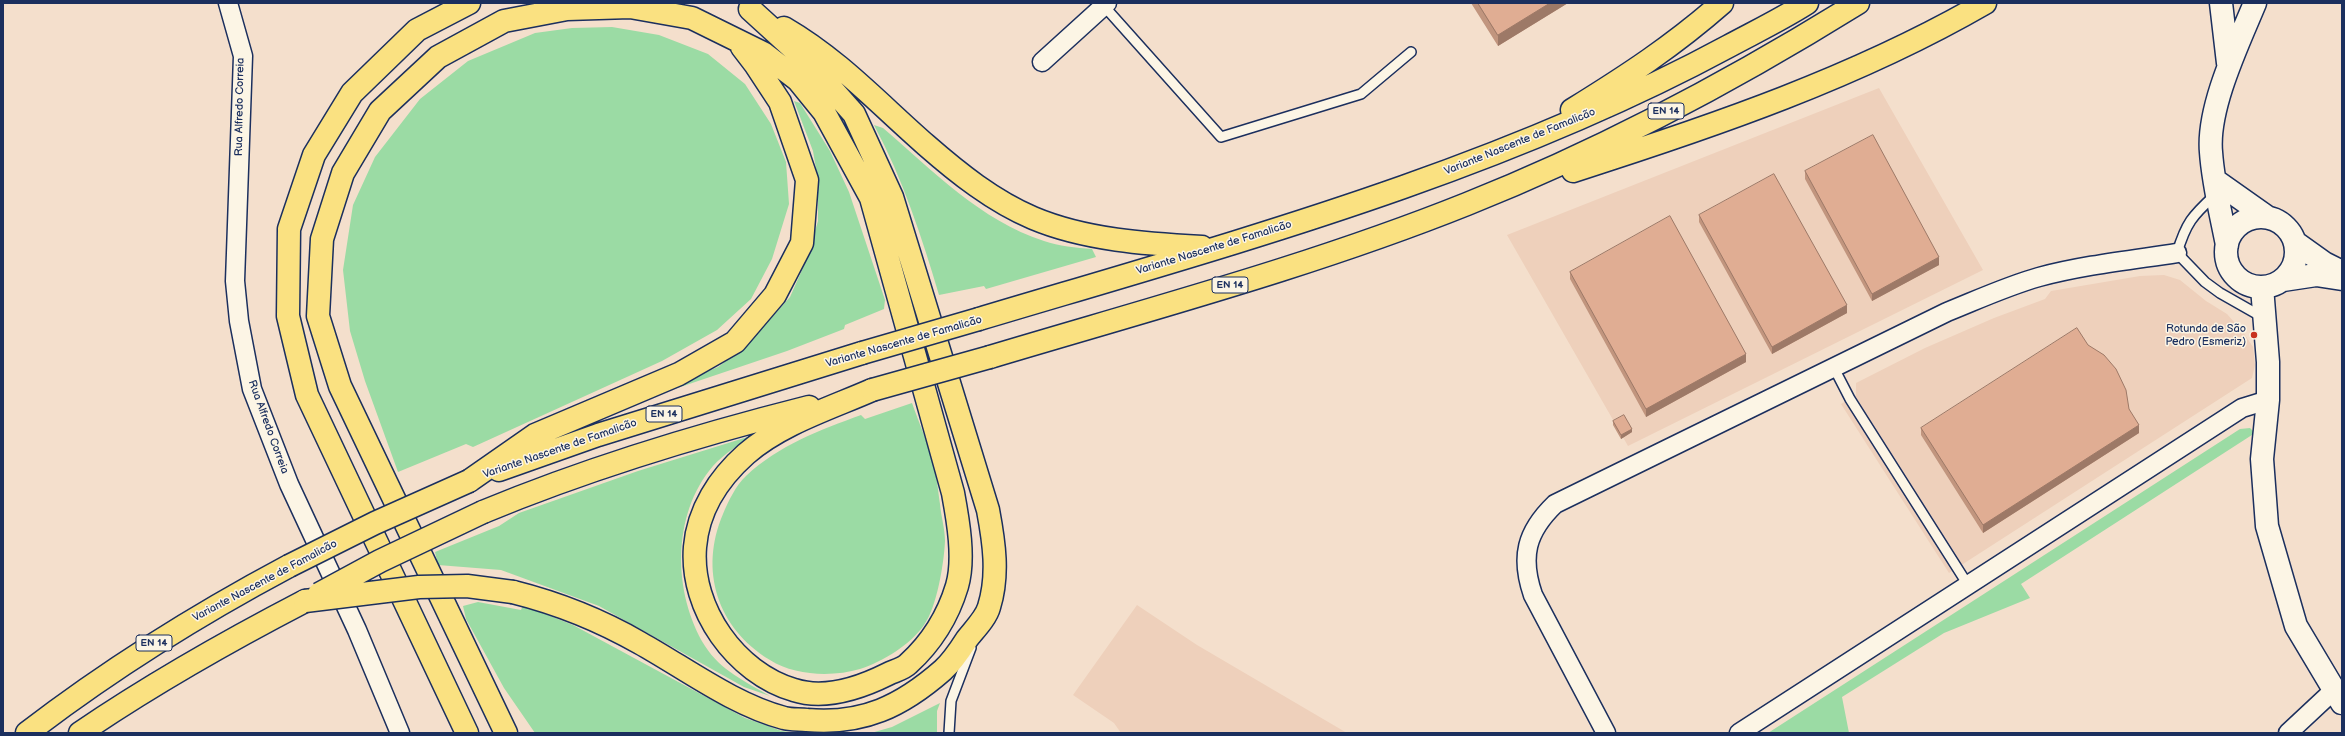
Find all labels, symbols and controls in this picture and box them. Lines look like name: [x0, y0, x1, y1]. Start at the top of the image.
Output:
street label: Rua Alfredo Correia: [233, 58, 247, 156]
road number: EN 14: [1648, 103, 1684, 119]
street label: Variante Nascente de Famalicão: [1443, 106, 1597, 178]
street label: Variante Nascente de Famalicão: [1135, 218, 1293, 278]
road number: EN 14: [1212, 277, 1248, 293]
street label: Variante Nascente de Famalicão: [824, 313, 984, 371]
place label: Rotunda de São Pedro (Esmeriz): [2166, 322, 2246, 348]
marker: Rotunda de São Pedro (Esmeriz): [2249, 330, 2259, 340]
street label: Rua Alfredo Correia: [245, 378, 291, 476]
road number: EN 14: [646, 406, 682, 422]
street label: Variante Nascente de Famalicão: [481, 416, 639, 482]
street label: Variante Nascente de Famalicão: [191, 537, 339, 625]
road number: EN 14: [136, 635, 172, 651]

